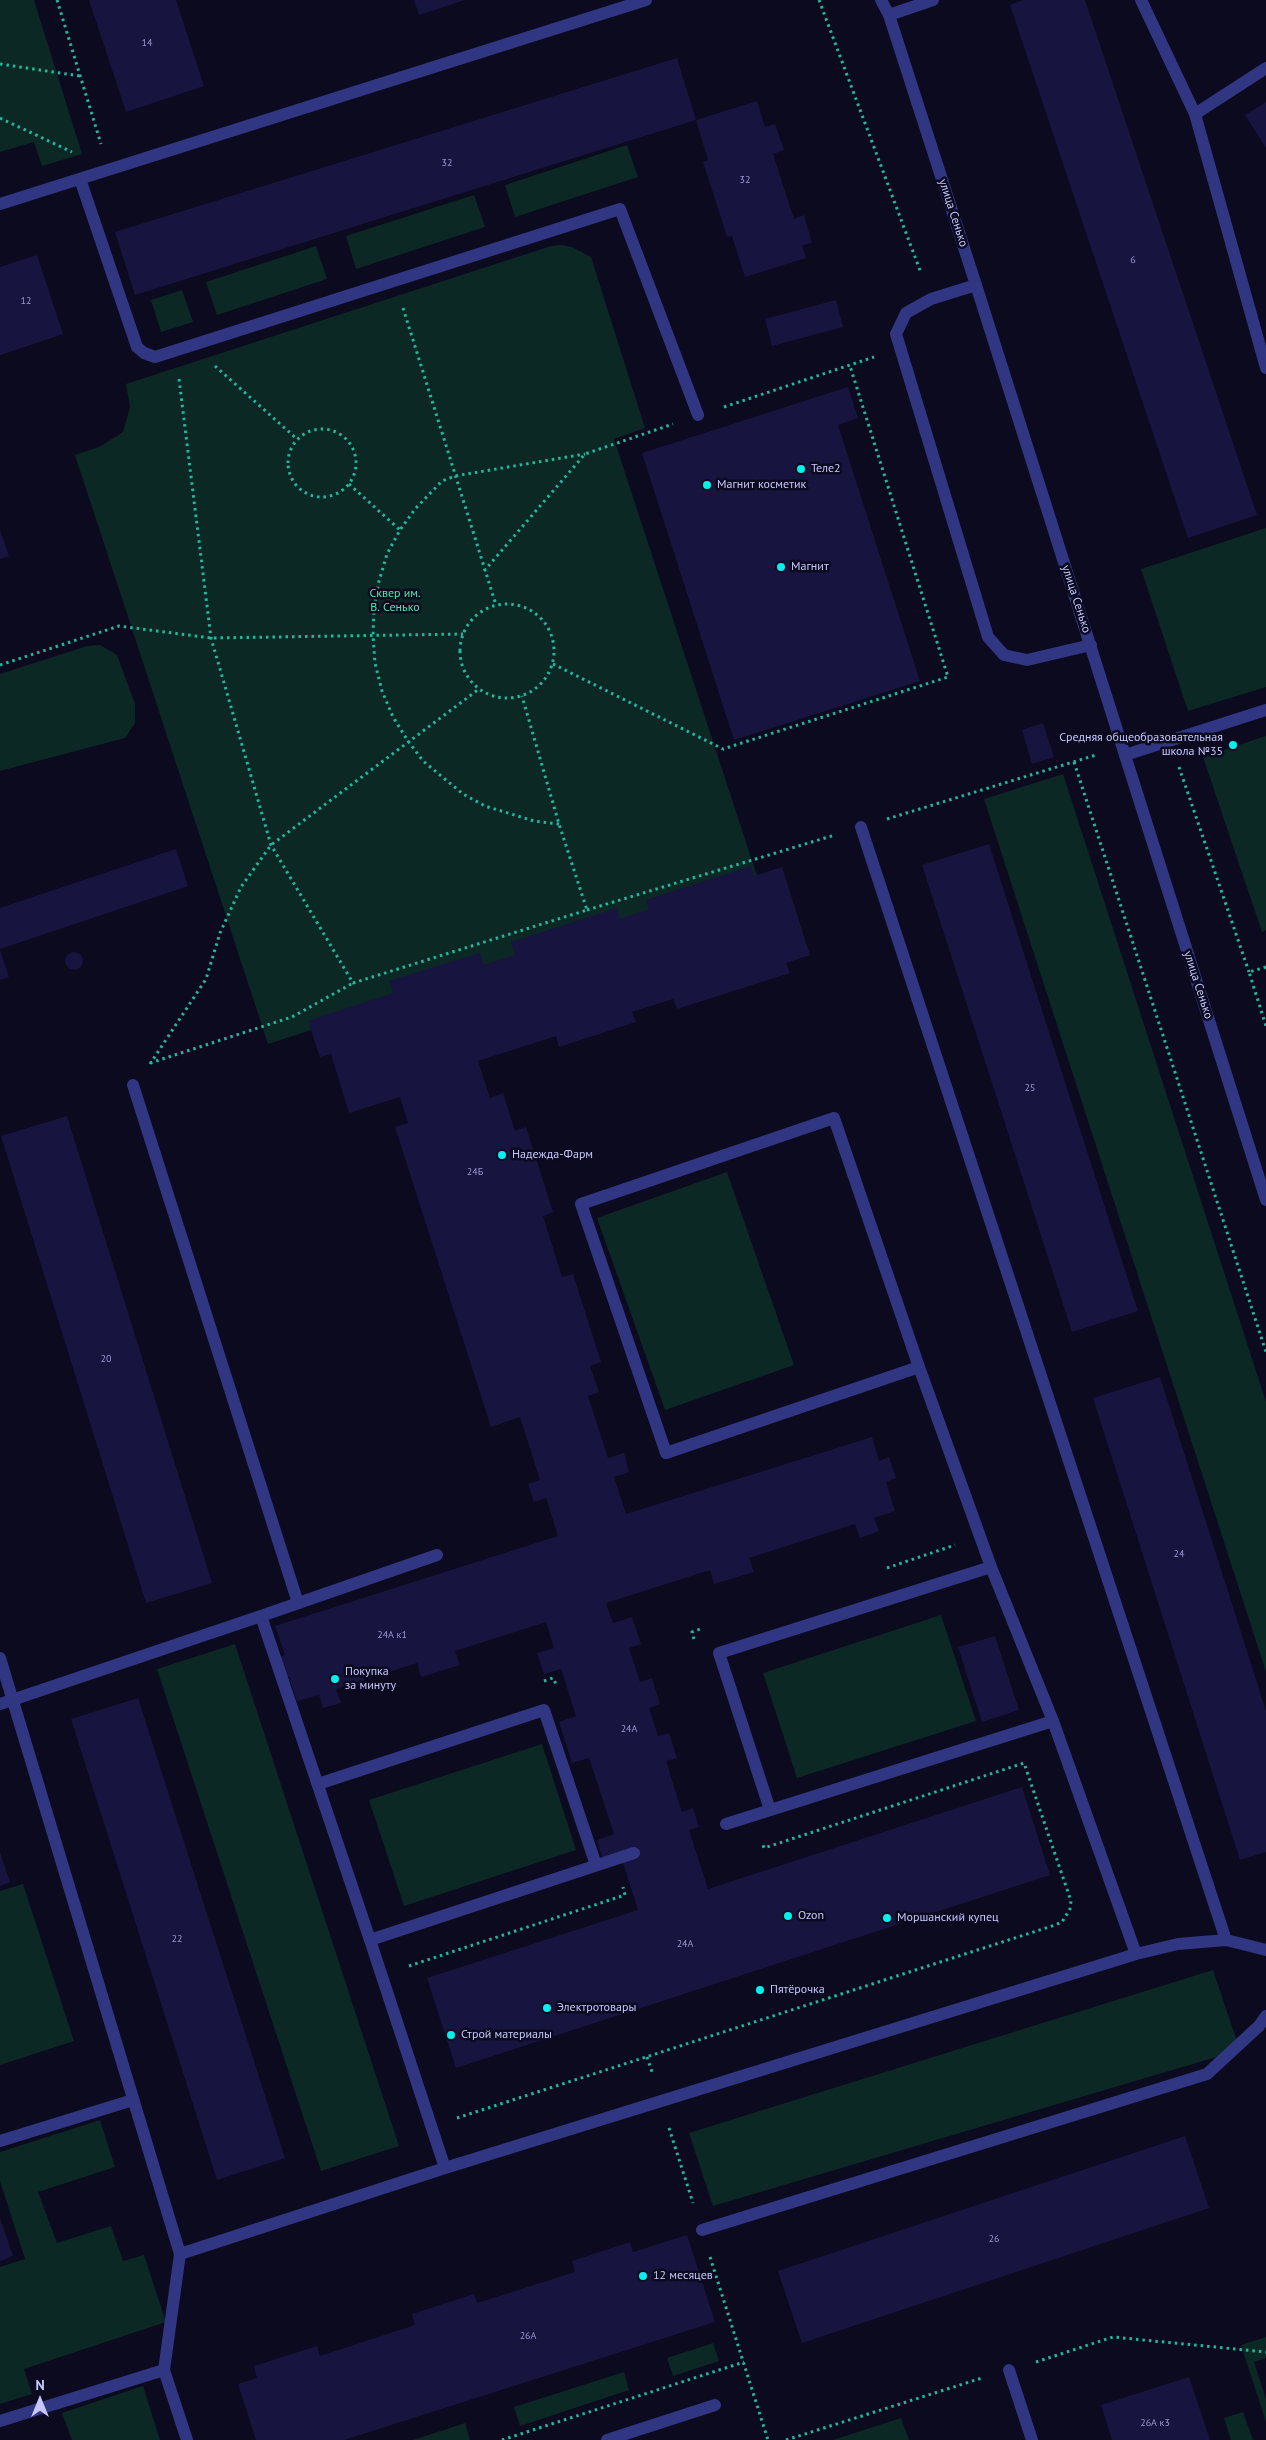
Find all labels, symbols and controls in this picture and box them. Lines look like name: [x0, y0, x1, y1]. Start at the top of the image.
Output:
house number: 14: [142, 37, 152, 49]
house number: 32: [442, 157, 452, 169]
house number: 32: [740, 174, 750, 186]
street label: улица Сенько: [935, 177, 971, 249]
house number: 6: [1130, 254, 1136, 266]
house number: 12: [21, 295, 31, 307]
place label: Теле2: [811, 462, 841, 476]
marker: Теле2: [795, 463, 807, 475]
place label: Магнит косметик: [717, 478, 806, 492]
marker: Магнит косметик: [701, 479, 713, 491]
place label: Магнит: [791, 560, 829, 574]
marker: Магнит: [775, 561, 787, 573]
street label: улица Сенько: [1058, 563, 1094, 635]
park label: Сквер им. В. Сенько: [369, 587, 421, 615]
place label: Средняя общеобразовательная школа №35: [1059, 731, 1223, 759]
marker: Средняя общеобразовательная школа №35: [1227, 739, 1239, 751]
street label: улица Сенько: [1180, 949, 1216, 1021]
house number: 25: [1025, 1082, 1035, 1094]
place label: Надежда-Фарм: [512, 1148, 593, 1162]
marker: Надежда-Фарм: [496, 1149, 508, 1161]
house number: 24Б: [467, 1166, 483, 1178]
house number: 20: [101, 1353, 111, 1365]
house number: 24: [1174, 1548, 1184, 1560]
house number: 24А к1: [377, 1629, 407, 1641]
place label: Покупка за минуту: [345, 1665, 396, 1693]
marker: Покупка за минуту: [329, 1673, 341, 1685]
house number: 24А: [621, 1723, 637, 1735]
place label: Ozon: [798, 1909, 824, 1923]
marker: Ozon: [782, 1910, 794, 1922]
place label: Моршанский купец: [897, 1911, 999, 1925]
marker: Моршанский купец: [881, 1912, 893, 1924]
house number: 22: [172, 1933, 182, 1945]
house number: 24А: [677, 1938, 693, 1950]
place label: Пятёрочка: [770, 1983, 825, 1997]
marker: Пятёрочка: [754, 1984, 766, 1996]
place label: Электротовары: [557, 2001, 636, 2015]
marker: Электротовары: [541, 2002, 553, 2014]
place label: Строй материалы: [461, 2028, 552, 2042]
marker: Строй материалы: [445, 2029, 457, 2041]
house number: 26: [989, 2233, 999, 2245]
place label: 12 месяцев: [653, 2269, 713, 2283]
marker: 12 месяцев: [637, 2270, 649, 2282]
house number: 26А: [520, 2330, 536, 2342]
north arrow: [15, 2375, 65, 2425]
text: N: [35, 2376, 45, 2394]
house number: 26А к3: [1140, 2417, 1170, 2429]

